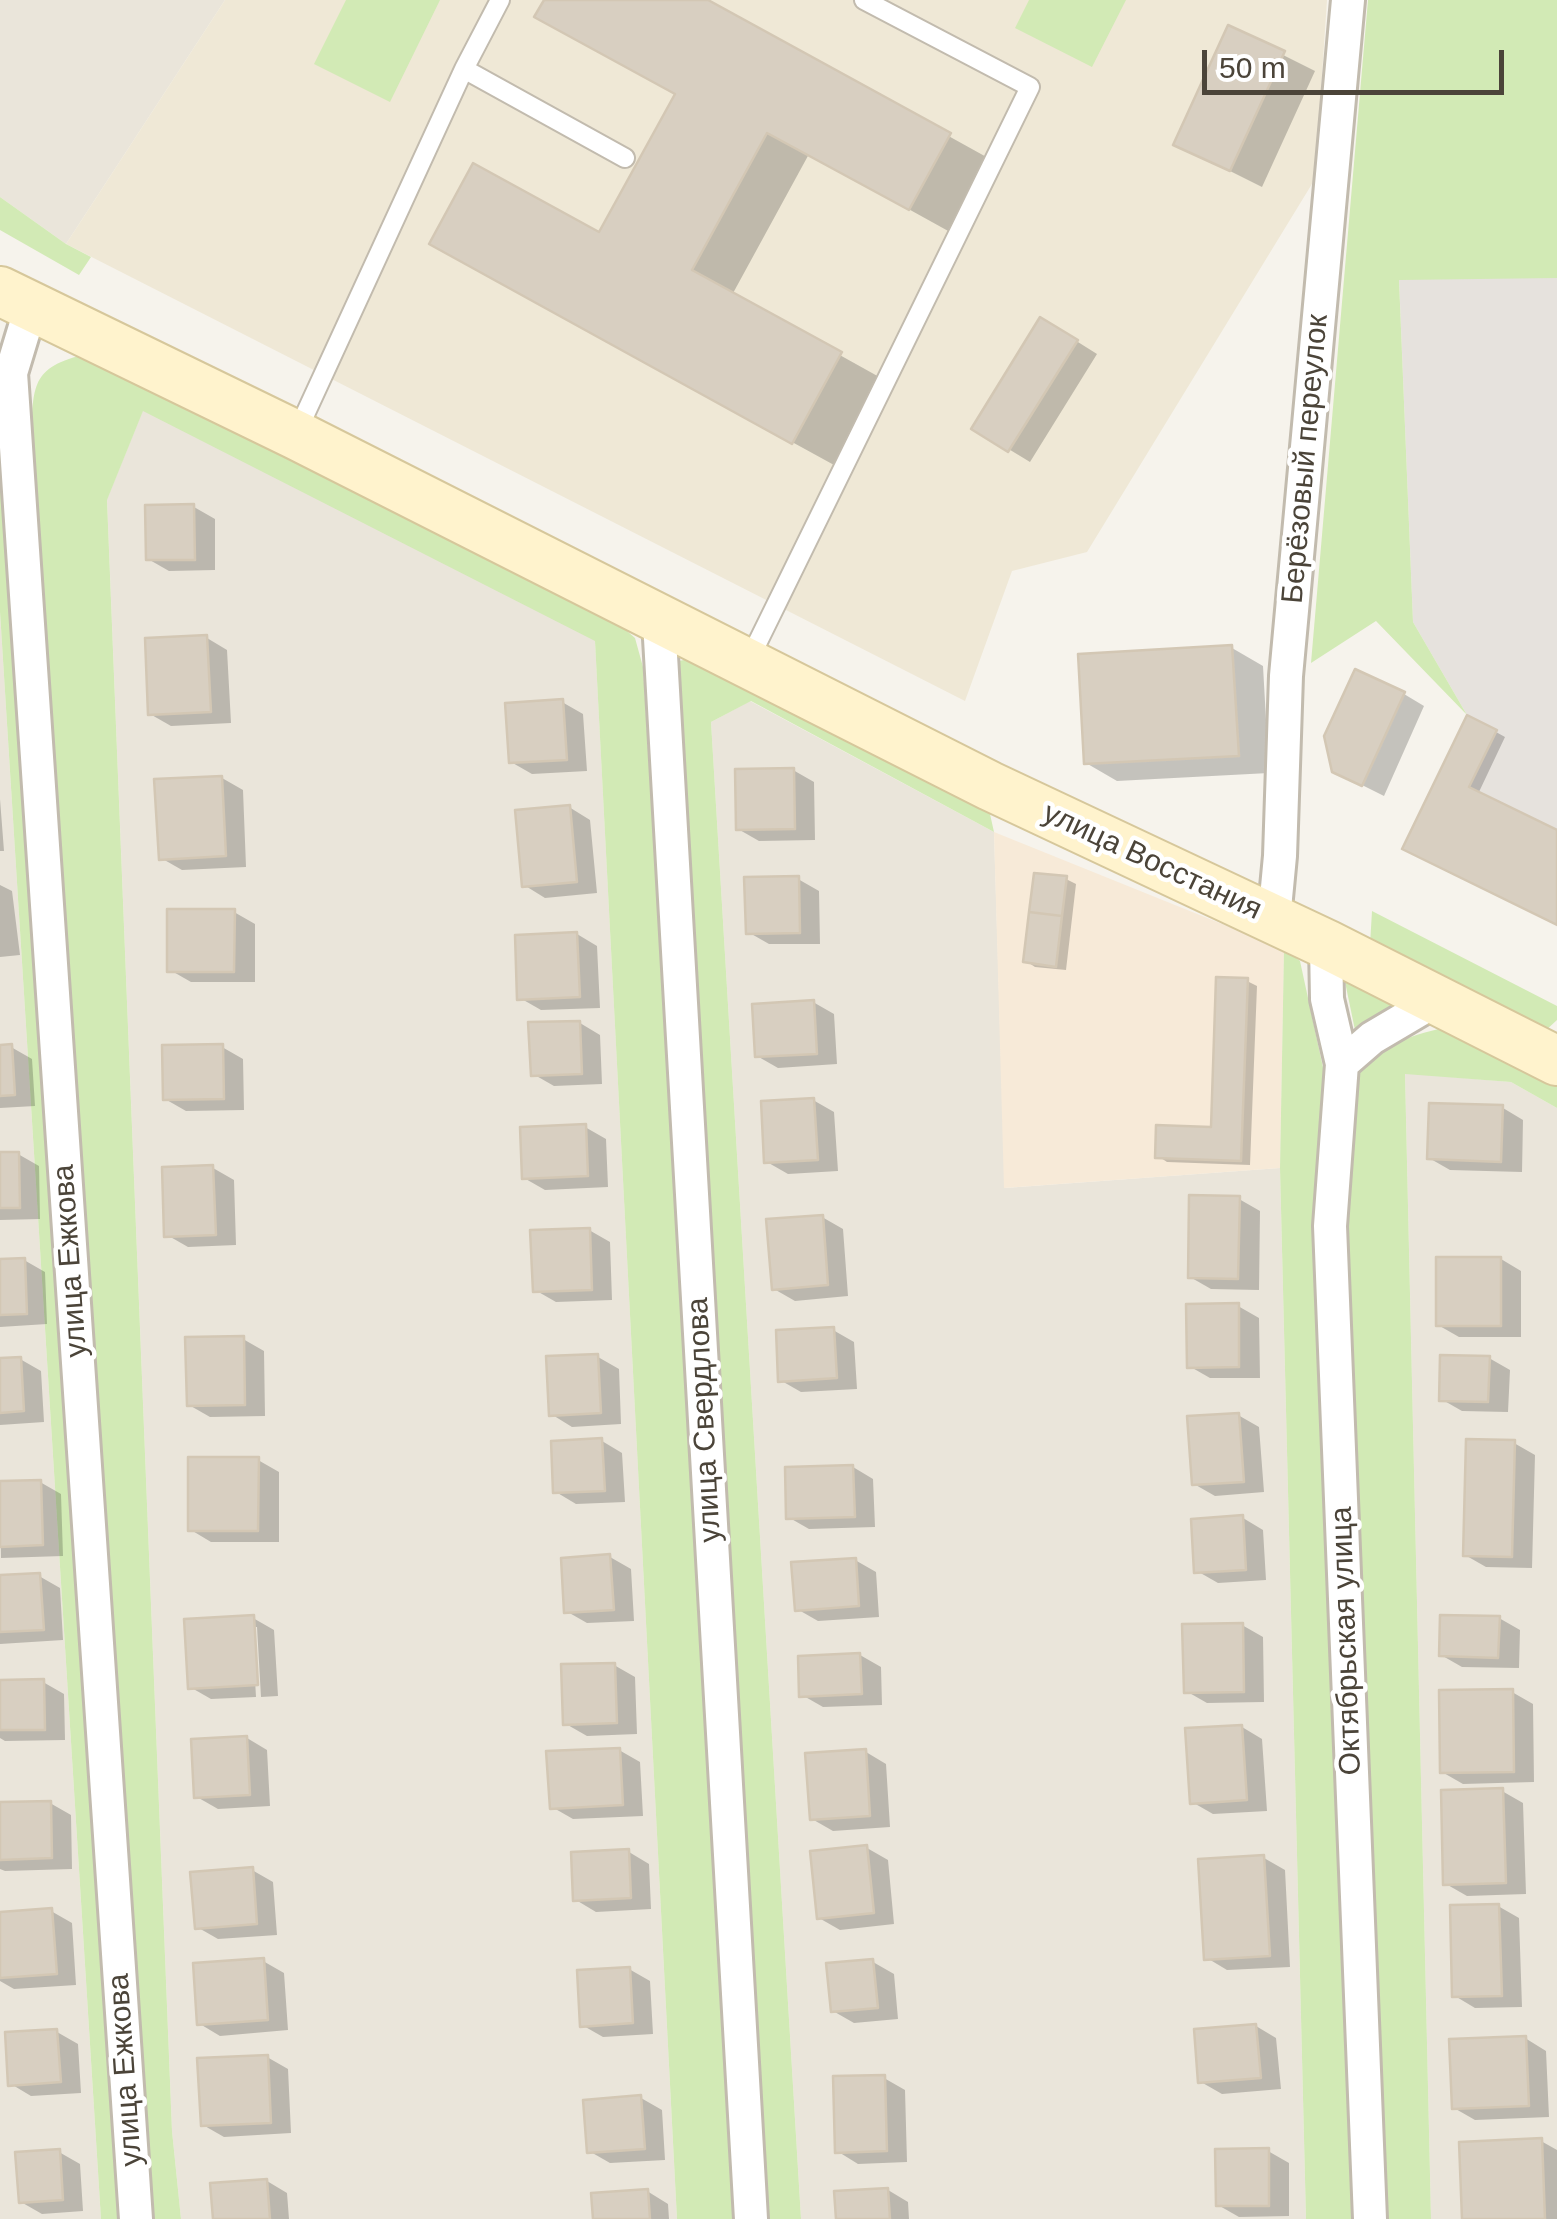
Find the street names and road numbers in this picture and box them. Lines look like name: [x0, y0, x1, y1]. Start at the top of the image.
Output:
street label: Берёзовый переулок: [1275, 313, 1337, 605]
street label: улица Восстания: [1037, 796, 1267, 928]
street label: улица Ежкова: [46, 1163, 96, 1359]
street label: улица Свердлова: [681, 1297, 729, 1543]
street label: Октябрьская улица: [1324, 1506, 1370, 1776]
street label: улица Ежкова: [101, 1972, 151, 2168]

